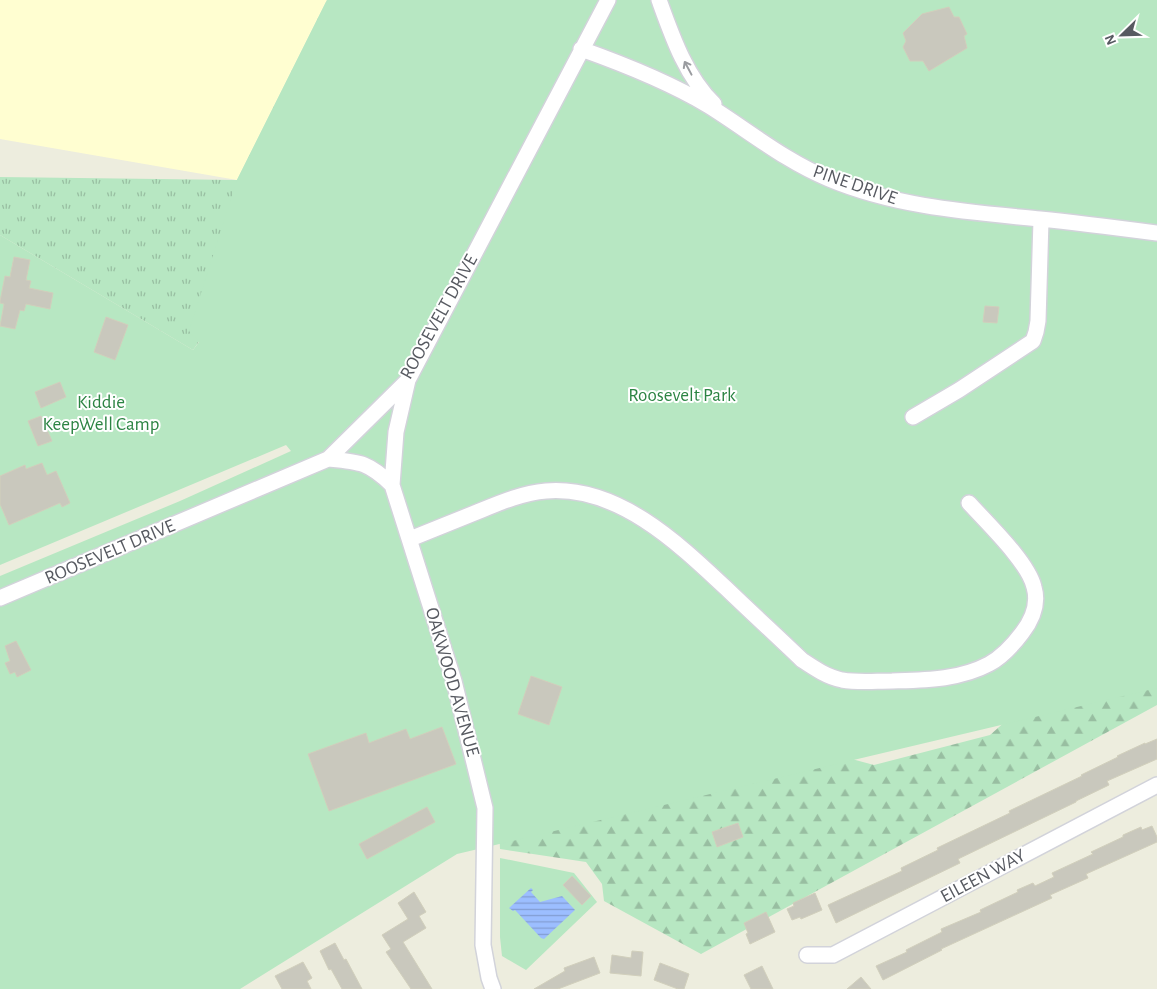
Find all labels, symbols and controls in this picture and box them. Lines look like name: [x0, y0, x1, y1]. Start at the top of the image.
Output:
north arrow: [1097, 10, 1147, 60]
text: N: [1103, 32, 1119, 47]
one-way arrow: [683, 61, 692, 76]
street label: PINE DRIVE: [810, 162, 900, 208]
street label: ROOSEVELT DRIVE: [397, 251, 481, 383]
park label: Roosevelt Park: [628, 386, 736, 405]
park label: Kiddie KeepWell Camp: [43, 393, 159, 434]
street label: ROOSEVELT DRIVE: [42, 516, 178, 588]
street label: OAKWOOD AVENUE: [422, 605, 482, 759]
street label: EILEEN WAY: [937, 846, 1029, 906]

